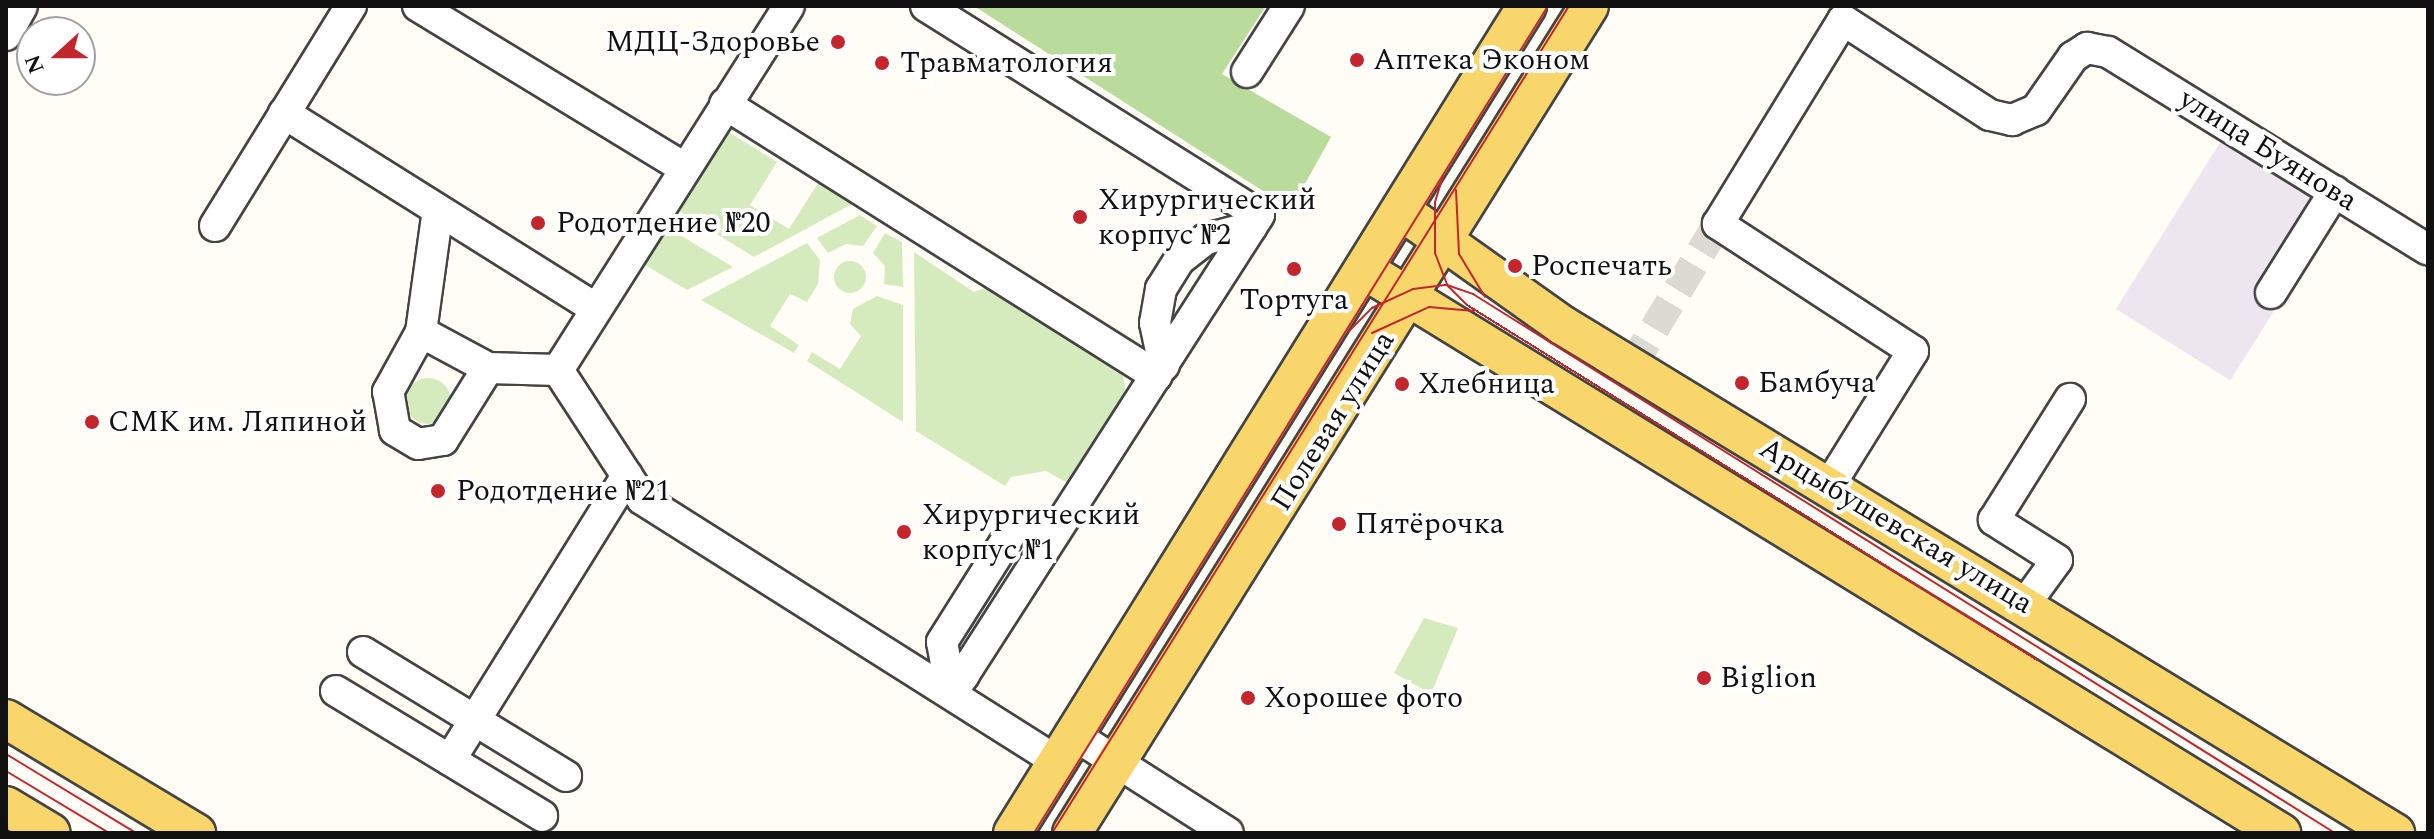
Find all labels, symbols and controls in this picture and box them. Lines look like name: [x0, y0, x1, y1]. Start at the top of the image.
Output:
north arrow: [16, 16, 96, 96]
place label: МДЦ-Здоровье: [605, 24, 820, 60]
marker: МДЦ-Здоровье: [827, 31, 849, 53]
place label: Аптека Эконом: [1373, 42, 1590, 78]
place label: Травматология: [900, 45, 1113, 81]
text: N: [16, 50, 54, 78]
marker: Аптека Эконом: [1348, 51, 1366, 69]
marker: Травматология: [871, 52, 893, 74]
street label: улица Буянова: [2172, 81, 2364, 219]
place label: Хирургический корпус №2: [1098, 182, 1316, 252]
place label: Родотдение №20: [556, 205, 770, 241]
marker: Хирургический корпус №2: [1069, 206, 1091, 228]
marker: Родотдение №20: [527, 212, 549, 234]
place label: Роспечать: [1531, 248, 1672, 284]
marker: Роспечать: [1506, 257, 1524, 275]
marker: Тортуга: [1285, 260, 1303, 278]
place label: Тортуга: [1239, 282, 1349, 318]
street label: Полевая улица: [1263, 324, 1403, 518]
place label: Бамбуча: [1758, 365, 1876, 401]
place label: Хлебница: [1418, 366, 1555, 402]
marker: Бамбуча: [1733, 374, 1751, 392]
marker: Хлебница: [1393, 375, 1411, 393]
place label: СМК им. Ляпиной: [108, 404, 367, 440]
marker: СМК им. Ляпиной: [83, 413, 101, 431]
street label: Арцыбушевская улица: [1753, 430, 2039, 622]
place label: Родотдение №21: [456, 473, 670, 509]
marker: Родотдение №21: [427, 480, 449, 502]
place label: Хирургический корпус №1: [922, 497, 1140, 568]
place label: Пятёрочка: [1355, 506, 1504, 542]
marker: Пятёрочка: [1330, 515, 1348, 533]
marker: Хирургический корпус №1: [893, 521, 915, 543]
place label: Biglion: [1720, 660, 1817, 696]
marker: Biglion: [1695, 669, 1713, 687]
place label: Хорошее фото: [1264, 680, 1463, 716]
marker: Хорошее фото: [1239, 689, 1257, 707]

